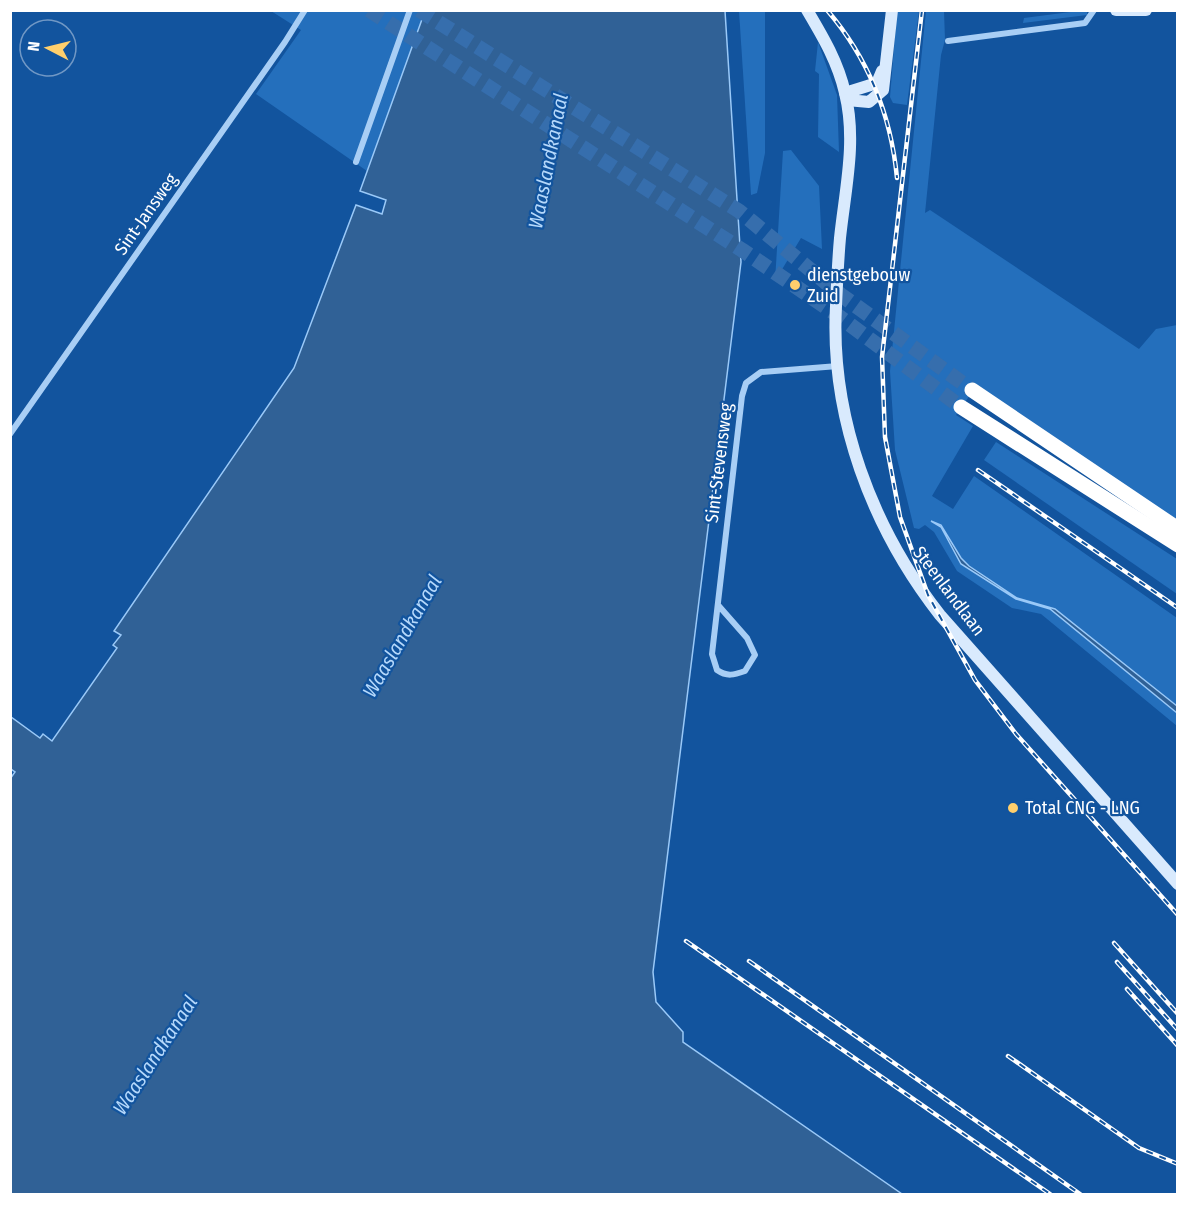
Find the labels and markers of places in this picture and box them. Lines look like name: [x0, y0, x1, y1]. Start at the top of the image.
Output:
place label: dienstgebouw Zuid: [807, 264, 910, 307]
marker: dienstgebouw Zuid: [788, 278, 802, 292]
place label: Total CNG - LNG: [1025, 797, 1140, 819]
marker: Total CNG - LNG: [1006, 801, 1020, 815]

